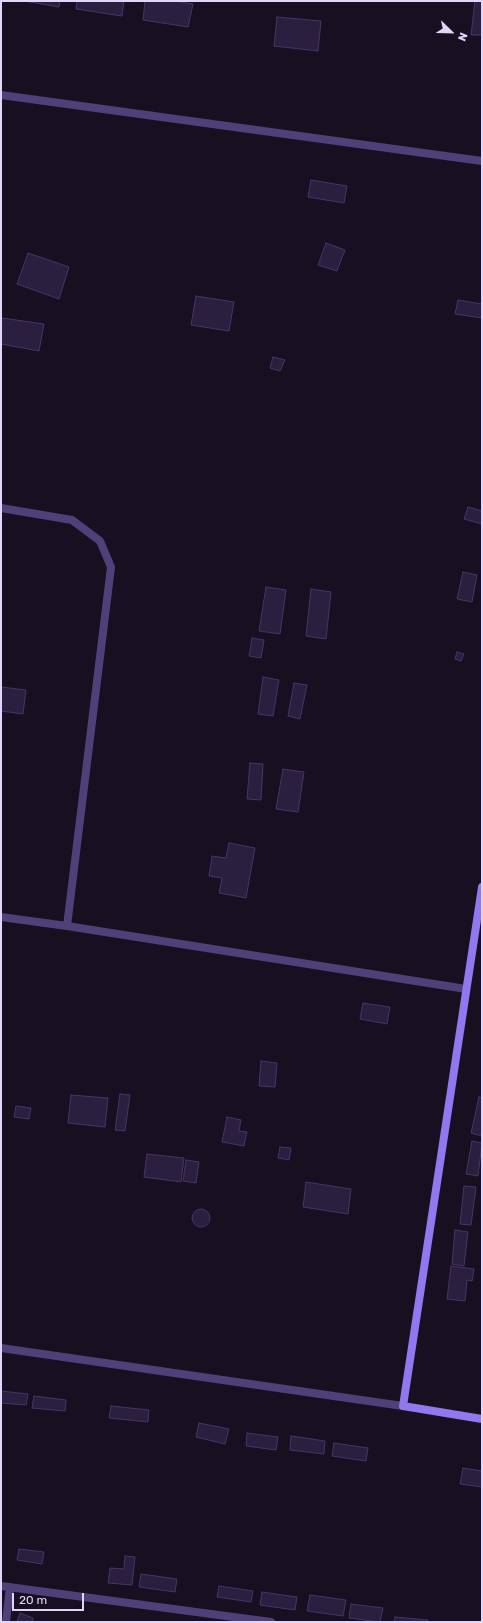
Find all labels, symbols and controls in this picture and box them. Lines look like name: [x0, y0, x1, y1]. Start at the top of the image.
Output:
north arrow: [431, 12, 471, 52]
text: N: [455, 31, 470, 43]
scale bar: [14, 1585, 86, 1611]
text: 20 m: [19, 1593, 47, 1607]

